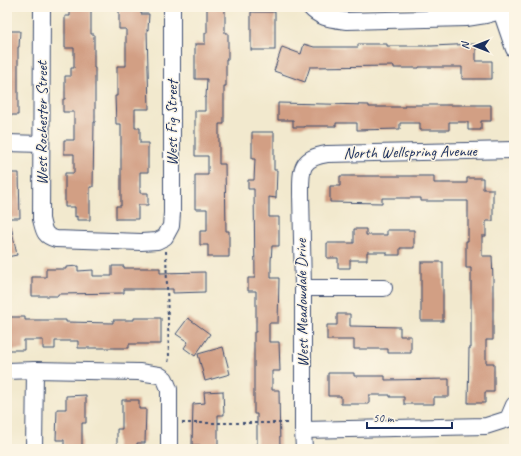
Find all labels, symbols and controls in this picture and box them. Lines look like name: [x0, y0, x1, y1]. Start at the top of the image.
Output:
north arrow: [455, 26, 495, 66]
text: N: [458, 40, 472, 49]
street label: West Rochester Street: [32, 59, 52, 185]
street label: West Fig Street: [162, 77, 182, 166]
street label: North Wellspring Avenue: [343, 141, 479, 163]
street label: West Meadowdale Drive: [291, 237, 313, 367]
scale bar: [367, 404, 452, 430]
text: 50 m: [373, 410, 395, 426]

